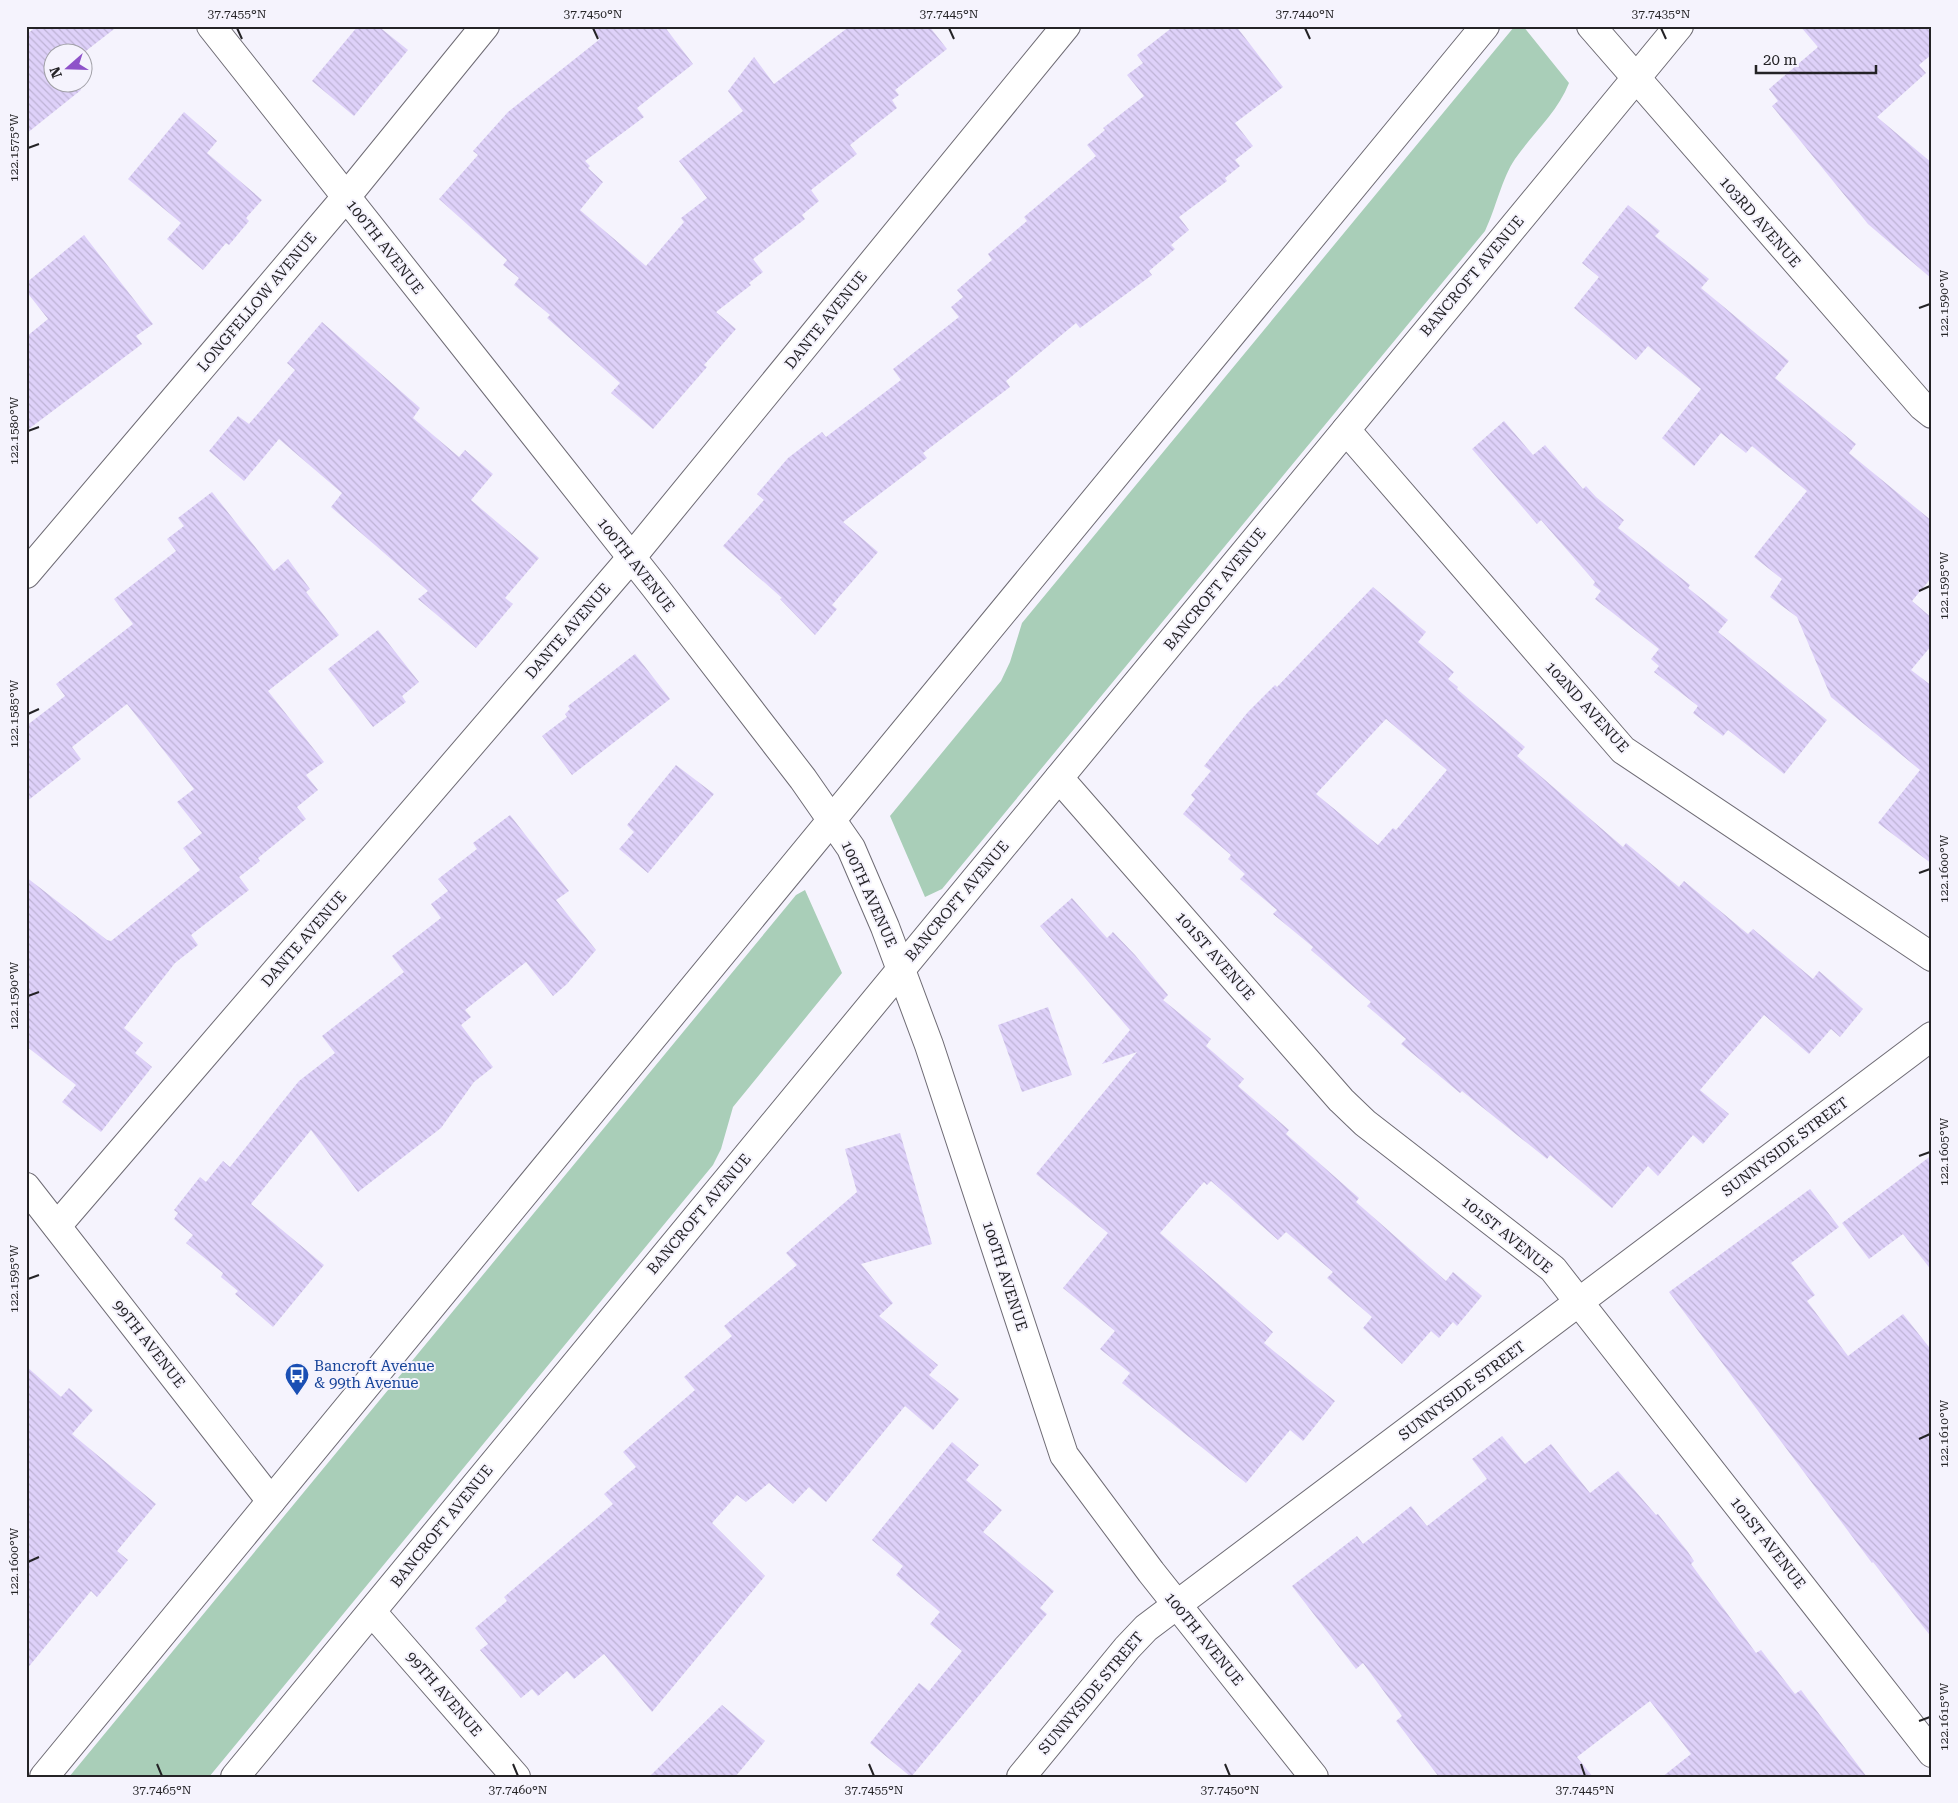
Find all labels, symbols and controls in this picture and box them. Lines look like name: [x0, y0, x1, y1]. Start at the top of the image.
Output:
text: 37.7455°N: [208, 7, 267, 21]
text: 37.7450°N: [564, 7, 623, 21]
text: 37.7445°N: [920, 7, 979, 21]
text: 37.7440°N: [1276, 7, 1335, 21]
text: 37.7435°N: [1632, 7, 1691, 21]
north arrow: [42, 42, 92, 92]
scale bar: [1756, 42, 1876, 74]
text: 20 m: [1763, 51, 1798, 69]
text: N: [46, 64, 65, 80]
text: 122.1575°W: [7, 113, 21, 182]
street label: 103RD AVENUE: [1716, 173, 1804, 271]
street label: 100TH AVENUE: [343, 196, 427, 298]
street label: BANCROFT AVENUE: [1416, 212, 1528, 340]
street label: LONGFELLOW AVENUE: [193, 229, 321, 375]
street label: DANTE AVENUE: [781, 267, 871, 373]
text: 122.1590°W: [1937, 269, 1951, 338]
text: 122.1580°W: [7, 396, 21, 465]
street label: 100TH AVENUE: [594, 514, 678, 616]
street label: BANCROFT AVENUE: [1160, 524, 1270, 654]
text: 122.1595°W: [1937, 551, 1951, 620]
street label: DANTE AVENUE: [522, 580, 614, 682]
street label: 102ND AVENUE: [1542, 658, 1632, 756]
text: 122.1585°W: [7, 679, 21, 748]
text: 122.1600°W: [1937, 834, 1951, 903]
street label: BANCROFT AVENUE: [901, 837, 1013, 965]
street label: 100TH AVENUE: [837, 838, 901, 950]
street label: DANTE AVENUE: [258, 888, 350, 990]
street label: 101ST AVENUE: [1172, 908, 1258, 1004]
text: 122.1590°W: [7, 961, 21, 1030]
street label: SUNNYSIDE STREET: [1718, 1093, 1852, 1201]
text: 122.1605°W: [1937, 1117, 1951, 1186]
street label: BANCROFT AVENUE: [643, 1150, 755, 1278]
street label: 101ST AVENUE: [1458, 1193, 1556, 1277]
street label: 100TH AVENUE: [979, 1219, 1031, 1333]
text: 122.1595°W: [7, 1244, 21, 1313]
street label: 99TH AVENUE: [109, 1296, 189, 1392]
street label: SUNNYSIDE STREET: [1395, 1337, 1529, 1445]
place label: Bancroft Avenue & 99th Avenue: [314, 1357, 435, 1392]
bus stop icon: Bancroft Avenue & 99th Avenue: [284, 1362, 310, 1396]
text: 122.1610°W: [1937, 1399, 1951, 1468]
street label: BANCROFT AVENUE: [387, 1461, 497, 1591]
street label: 101ST AVENUE: [1727, 1494, 1809, 1592]
text: 122.1600°W: [7, 1527, 21, 1596]
street label: 100TH AVENUE: [1161, 1589, 1247, 1689]
street label: SUNNYSIDE STREET: [1035, 1628, 1147, 1758]
street label: 99TH AVENUE: [402, 1648, 486, 1740]
text: 122.1615°W: [1937, 1682, 1951, 1751]
text: 37.7465°N: [133, 1783, 192, 1797]
text: 37.7460°N: [489, 1783, 548, 1797]
text: 37.7455°N: [845, 1783, 904, 1797]
text: 37.7450°N: [1201, 1783, 1260, 1797]
text: 37.7445°N: [1556, 1783, 1615, 1797]

